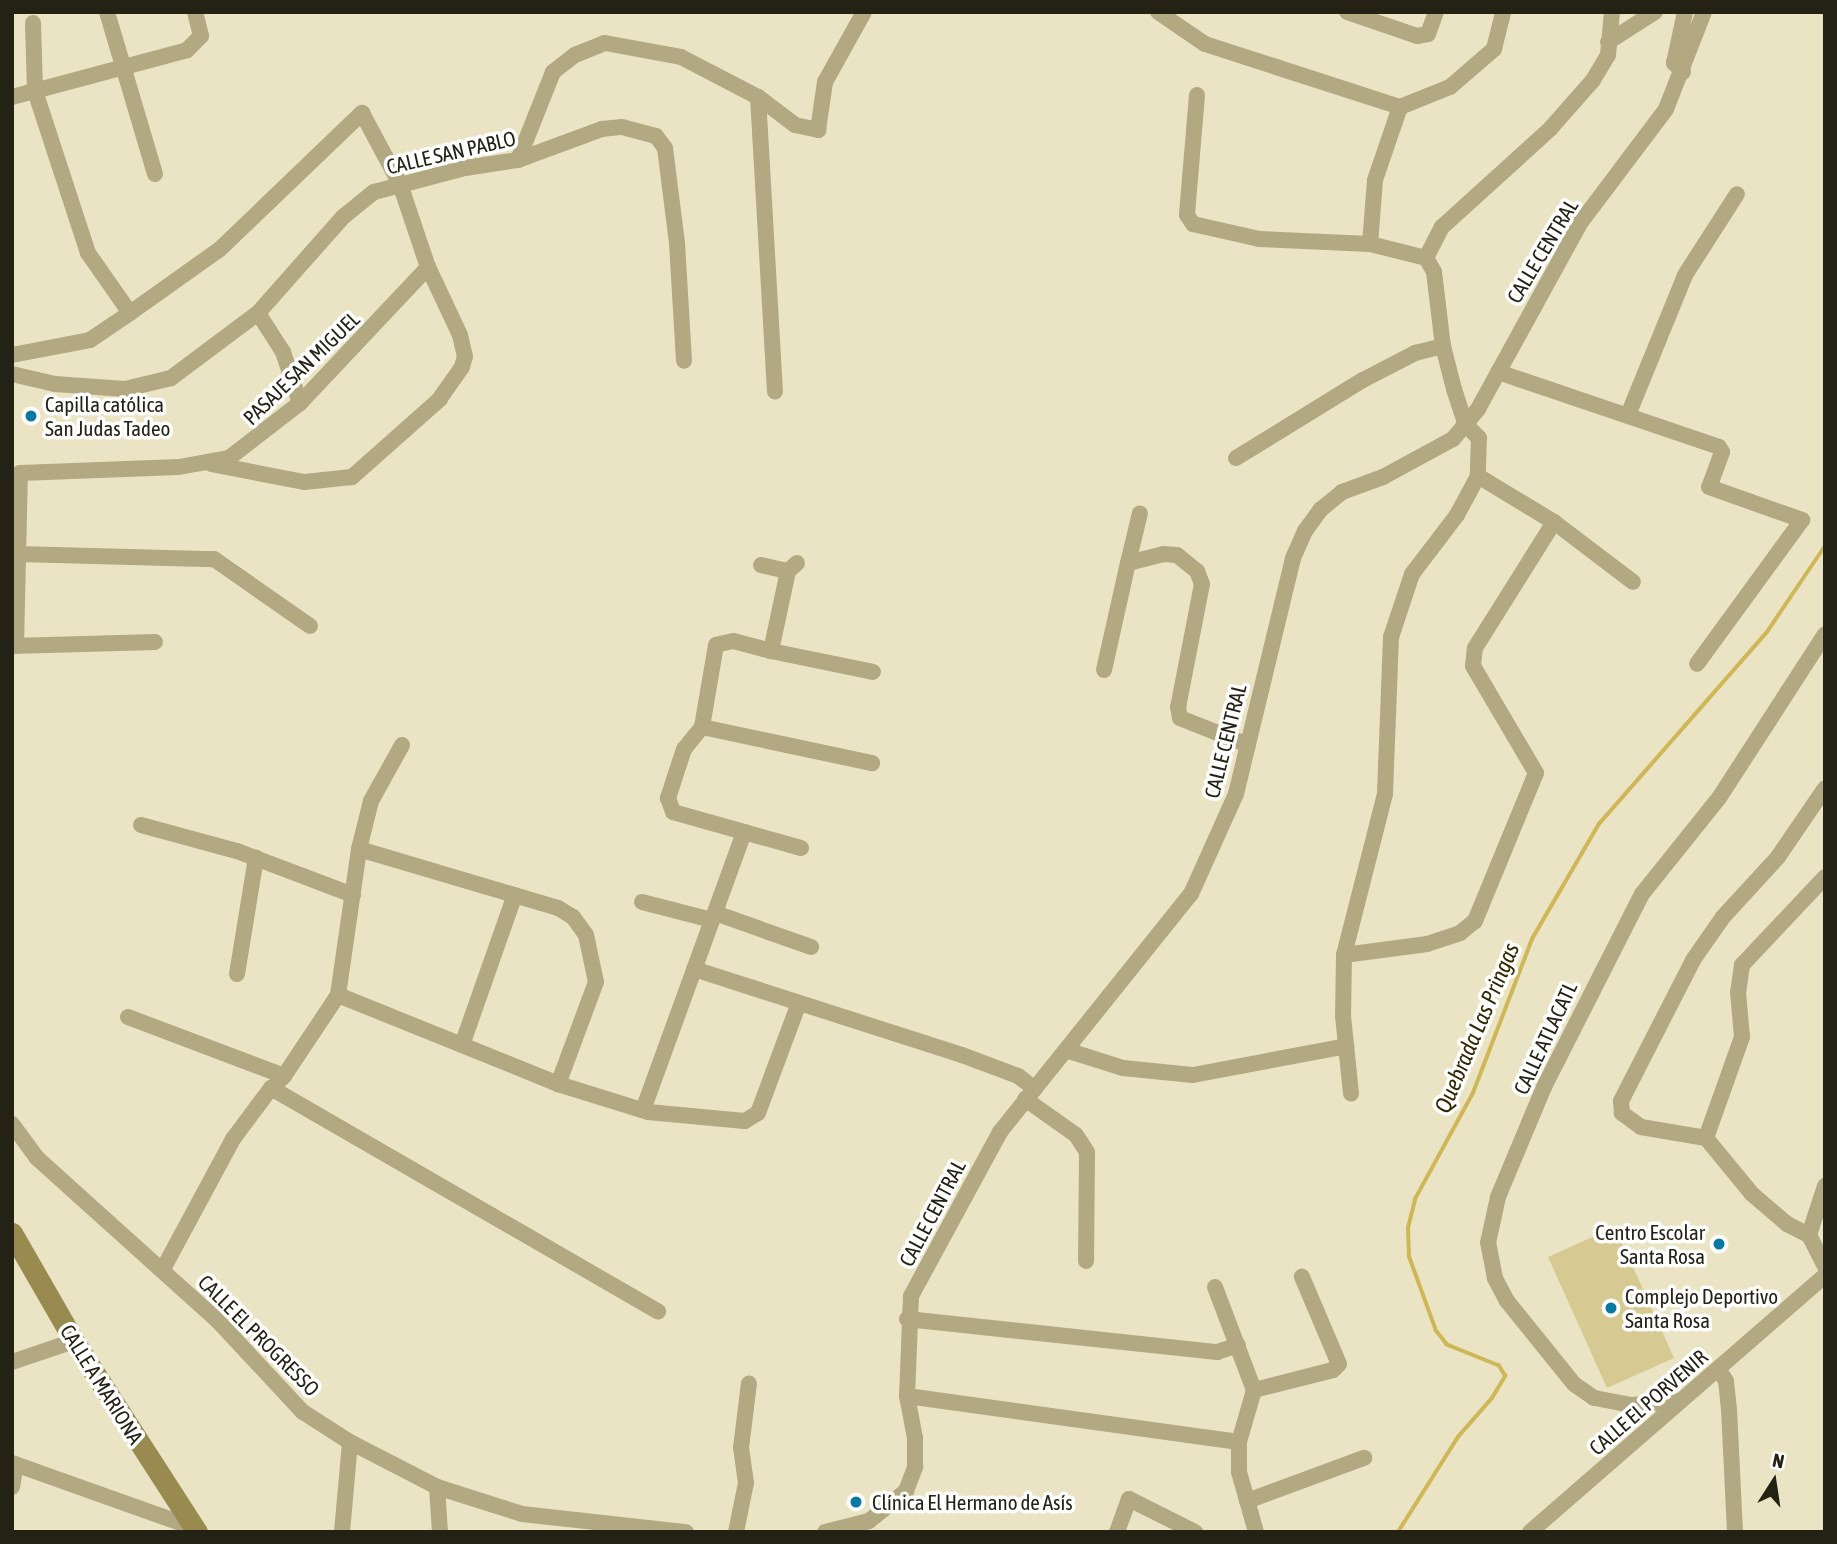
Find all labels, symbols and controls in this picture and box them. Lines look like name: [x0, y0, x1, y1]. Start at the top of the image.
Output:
street label: CALLE SAN PABLO: [384, 125, 518, 179]
street label: CALLE CENTRAL: [1501, 194, 1583, 308]
street label: PASAJE SAN MIGUEL: [238, 306, 364, 430]
place label: Capilla católica San Judas Tadeo: [45, 391, 170, 441]
marker: Capilla católica San Judas Tadeo: [23, 408, 39, 424]
street label: CALLE CENTRAL: [1199, 681, 1251, 801]
water label: Quebrada Las Pringas: [1429, 939, 1525, 1117]
street label: CALLE ATLACATL: [1508, 978, 1582, 1098]
street label: CALLE CENTRAL: [893, 1156, 971, 1270]
place label: Centro Escolar Santa Rosa: [1595, 1219, 1705, 1269]
marker: Centro Escolar Santa Rosa: [1711, 1236, 1727, 1252]
street label: CALLE EL PROGRESSO: [193, 1269, 325, 1401]
place label: Complejo Deportivo Santa Rosa: [1625, 1283, 1778, 1333]
marker: Complejo Deportivo Santa Rosa: [1603, 1300, 1619, 1316]
street label: CALLE A MARIONA: [55, 1320, 149, 1448]
street label: CALLE EL PORVENIR: [1584, 1344, 1712, 1460]
north arrow: [1739, 1446, 1809, 1516]
text: N: [1771, 1449, 1786, 1472]
place label: Clínica El Hermano de Asís: [872, 1489, 1073, 1515]
marker: Clínica El Hermano de Asís: [846, 1492, 866, 1512]

